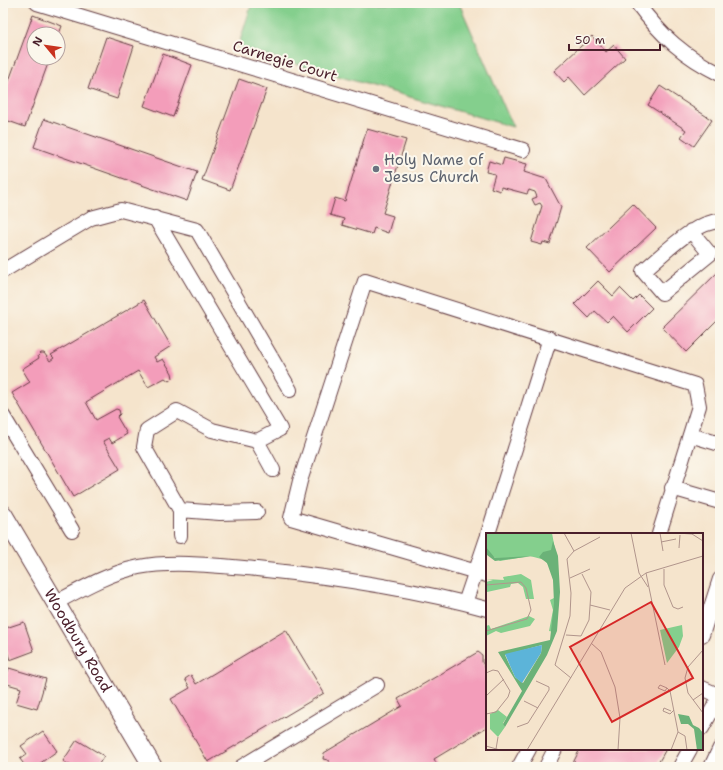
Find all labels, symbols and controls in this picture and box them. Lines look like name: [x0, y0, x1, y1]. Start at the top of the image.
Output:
north arrow: [26, 26, 66, 66]
scale bar: [569, 26, 660, 52]
text: 50 m: [575, 32, 605, 48]
text: N: [29, 34, 47, 49]
street label: Carnegie Court: [230, 36, 340, 86]
place label: Holy Name of Jesus Church: [384, 150, 484, 187]
marker: Holy Name of Jesus Church: [371, 164, 381, 174]
inset map: [486, 533, 703, 750]
street label: Woodbury Road: [40, 585, 117, 696]

